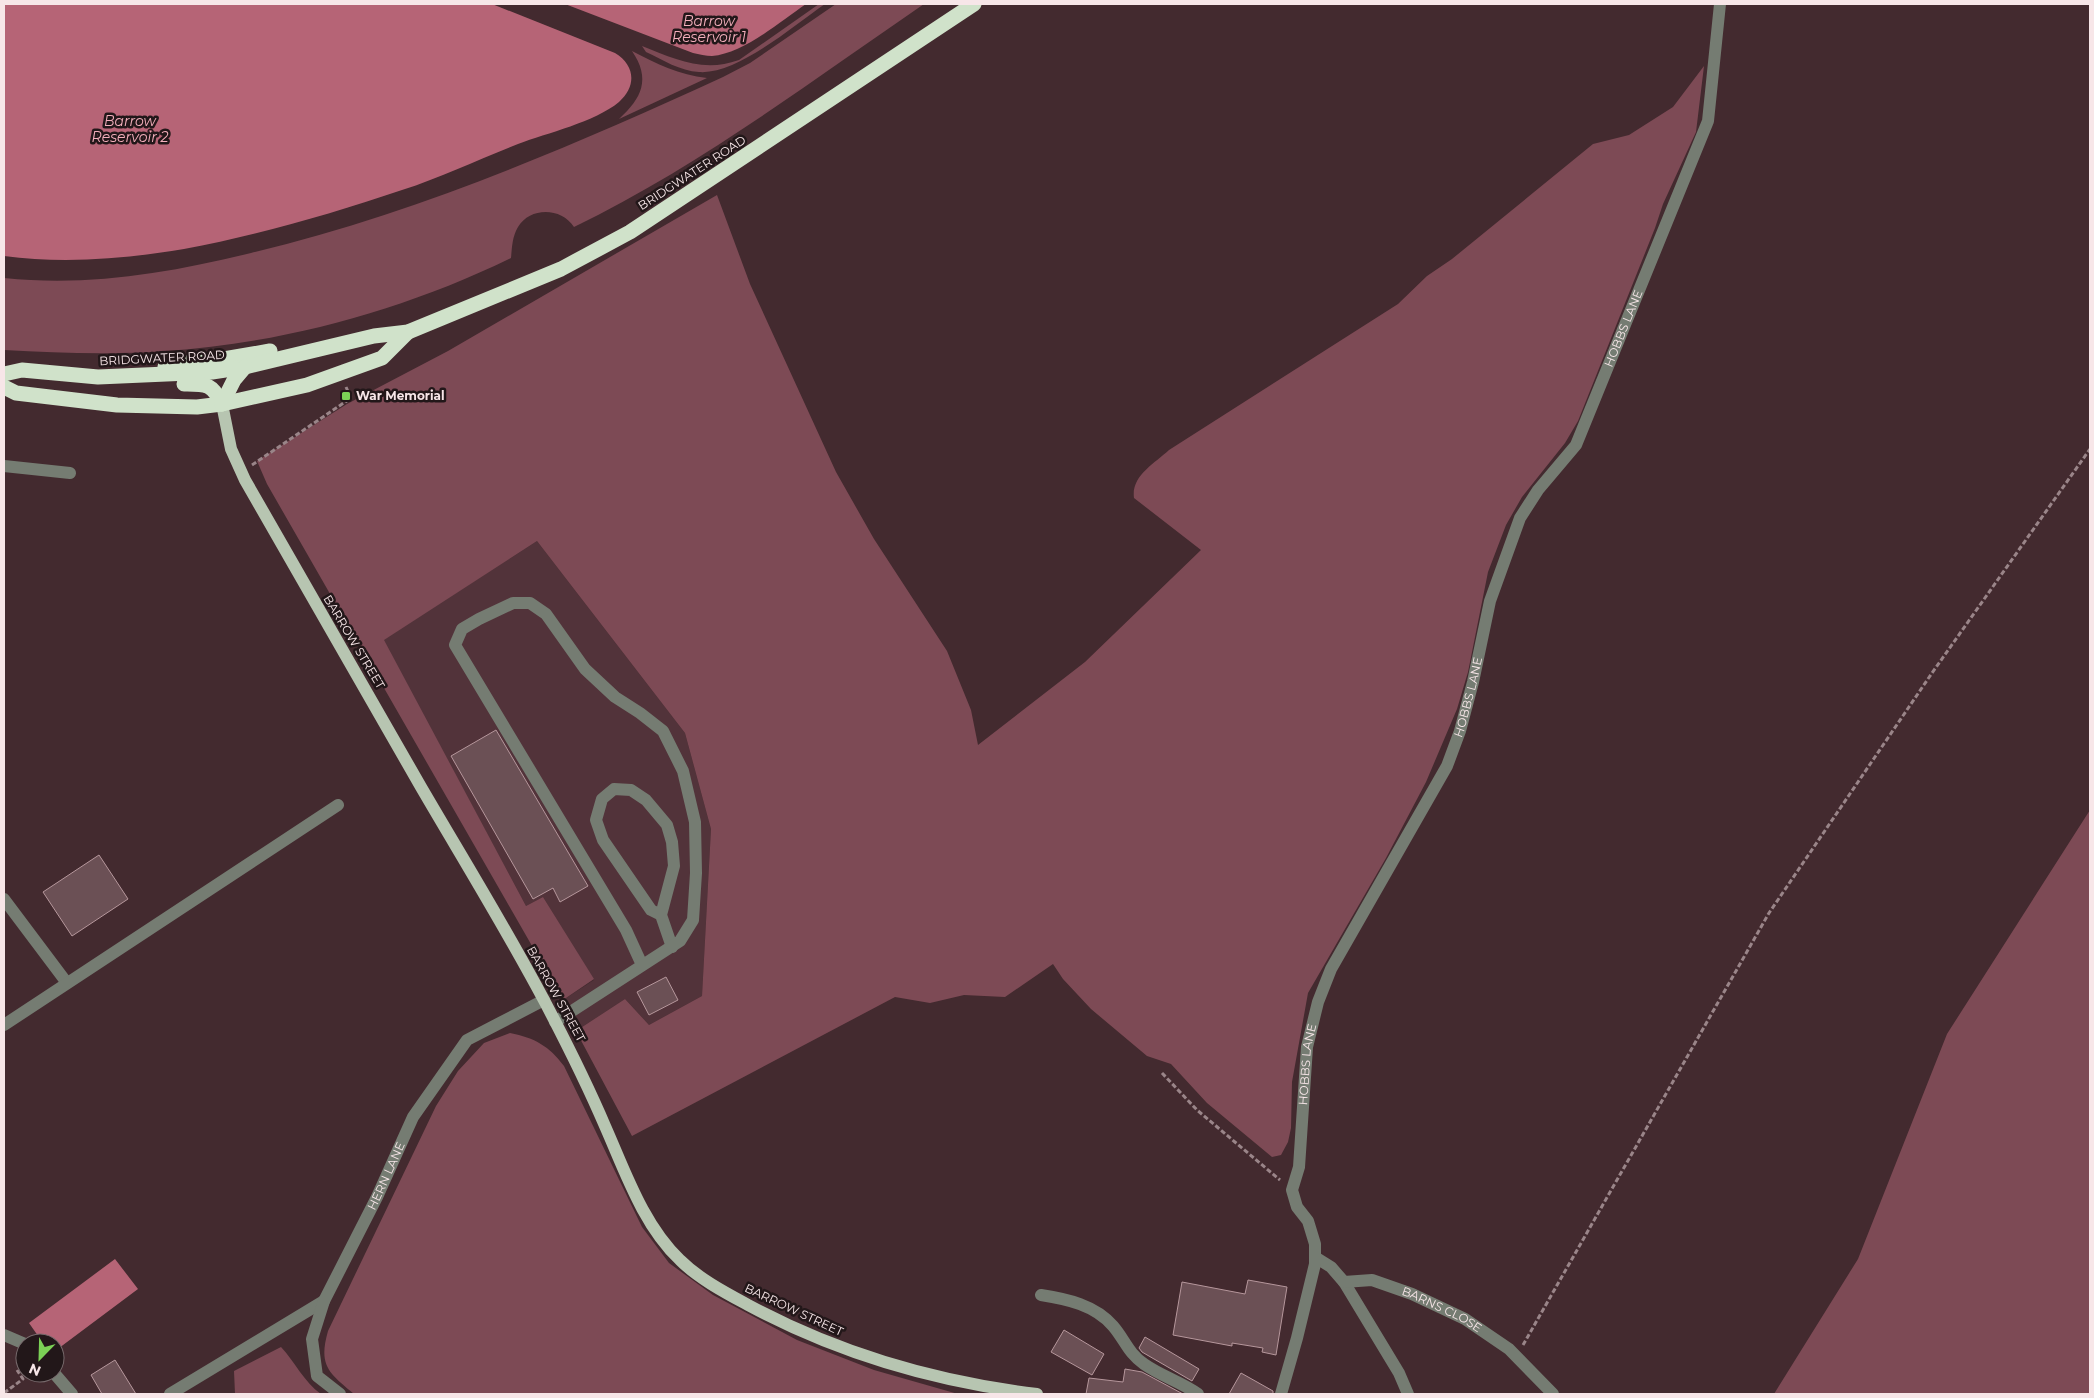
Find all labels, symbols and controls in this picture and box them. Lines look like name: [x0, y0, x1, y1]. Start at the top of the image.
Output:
water label: Barrow Reservoir 1: [672, 12, 746, 46]
water label: Barrow Reservoir 2: [92, 112, 168, 146]
street label: BRIDGWATER ROAD: [635, 132, 749, 213]
street label: HOBBS LANE: [1601, 287, 1645, 369]
street label: BRIDGWATER ROAD: [99, 347, 225, 368]
place label: War Memorial: [356, 388, 445, 403]
marker: War Memorial: [340, 390, 352, 402]
street label: BARROW STREET: [320, 592, 388, 692]
street label: HOBBS LANE: [1450, 656, 1485, 739]
street label: BARROW STREET: [524, 943, 589, 1044]
street label: HOBBS LANE: [1295, 1022, 1319, 1106]
street label: HERN LANE: [364, 1140, 408, 1212]
street label: BARROW STREET: [743, 1280, 846, 1339]
street label: BARNS CLOSE: [1400, 1283, 1485, 1335]
north arrow: [15, 1333, 65, 1383]
text: N: [26, 1359, 44, 1380]

